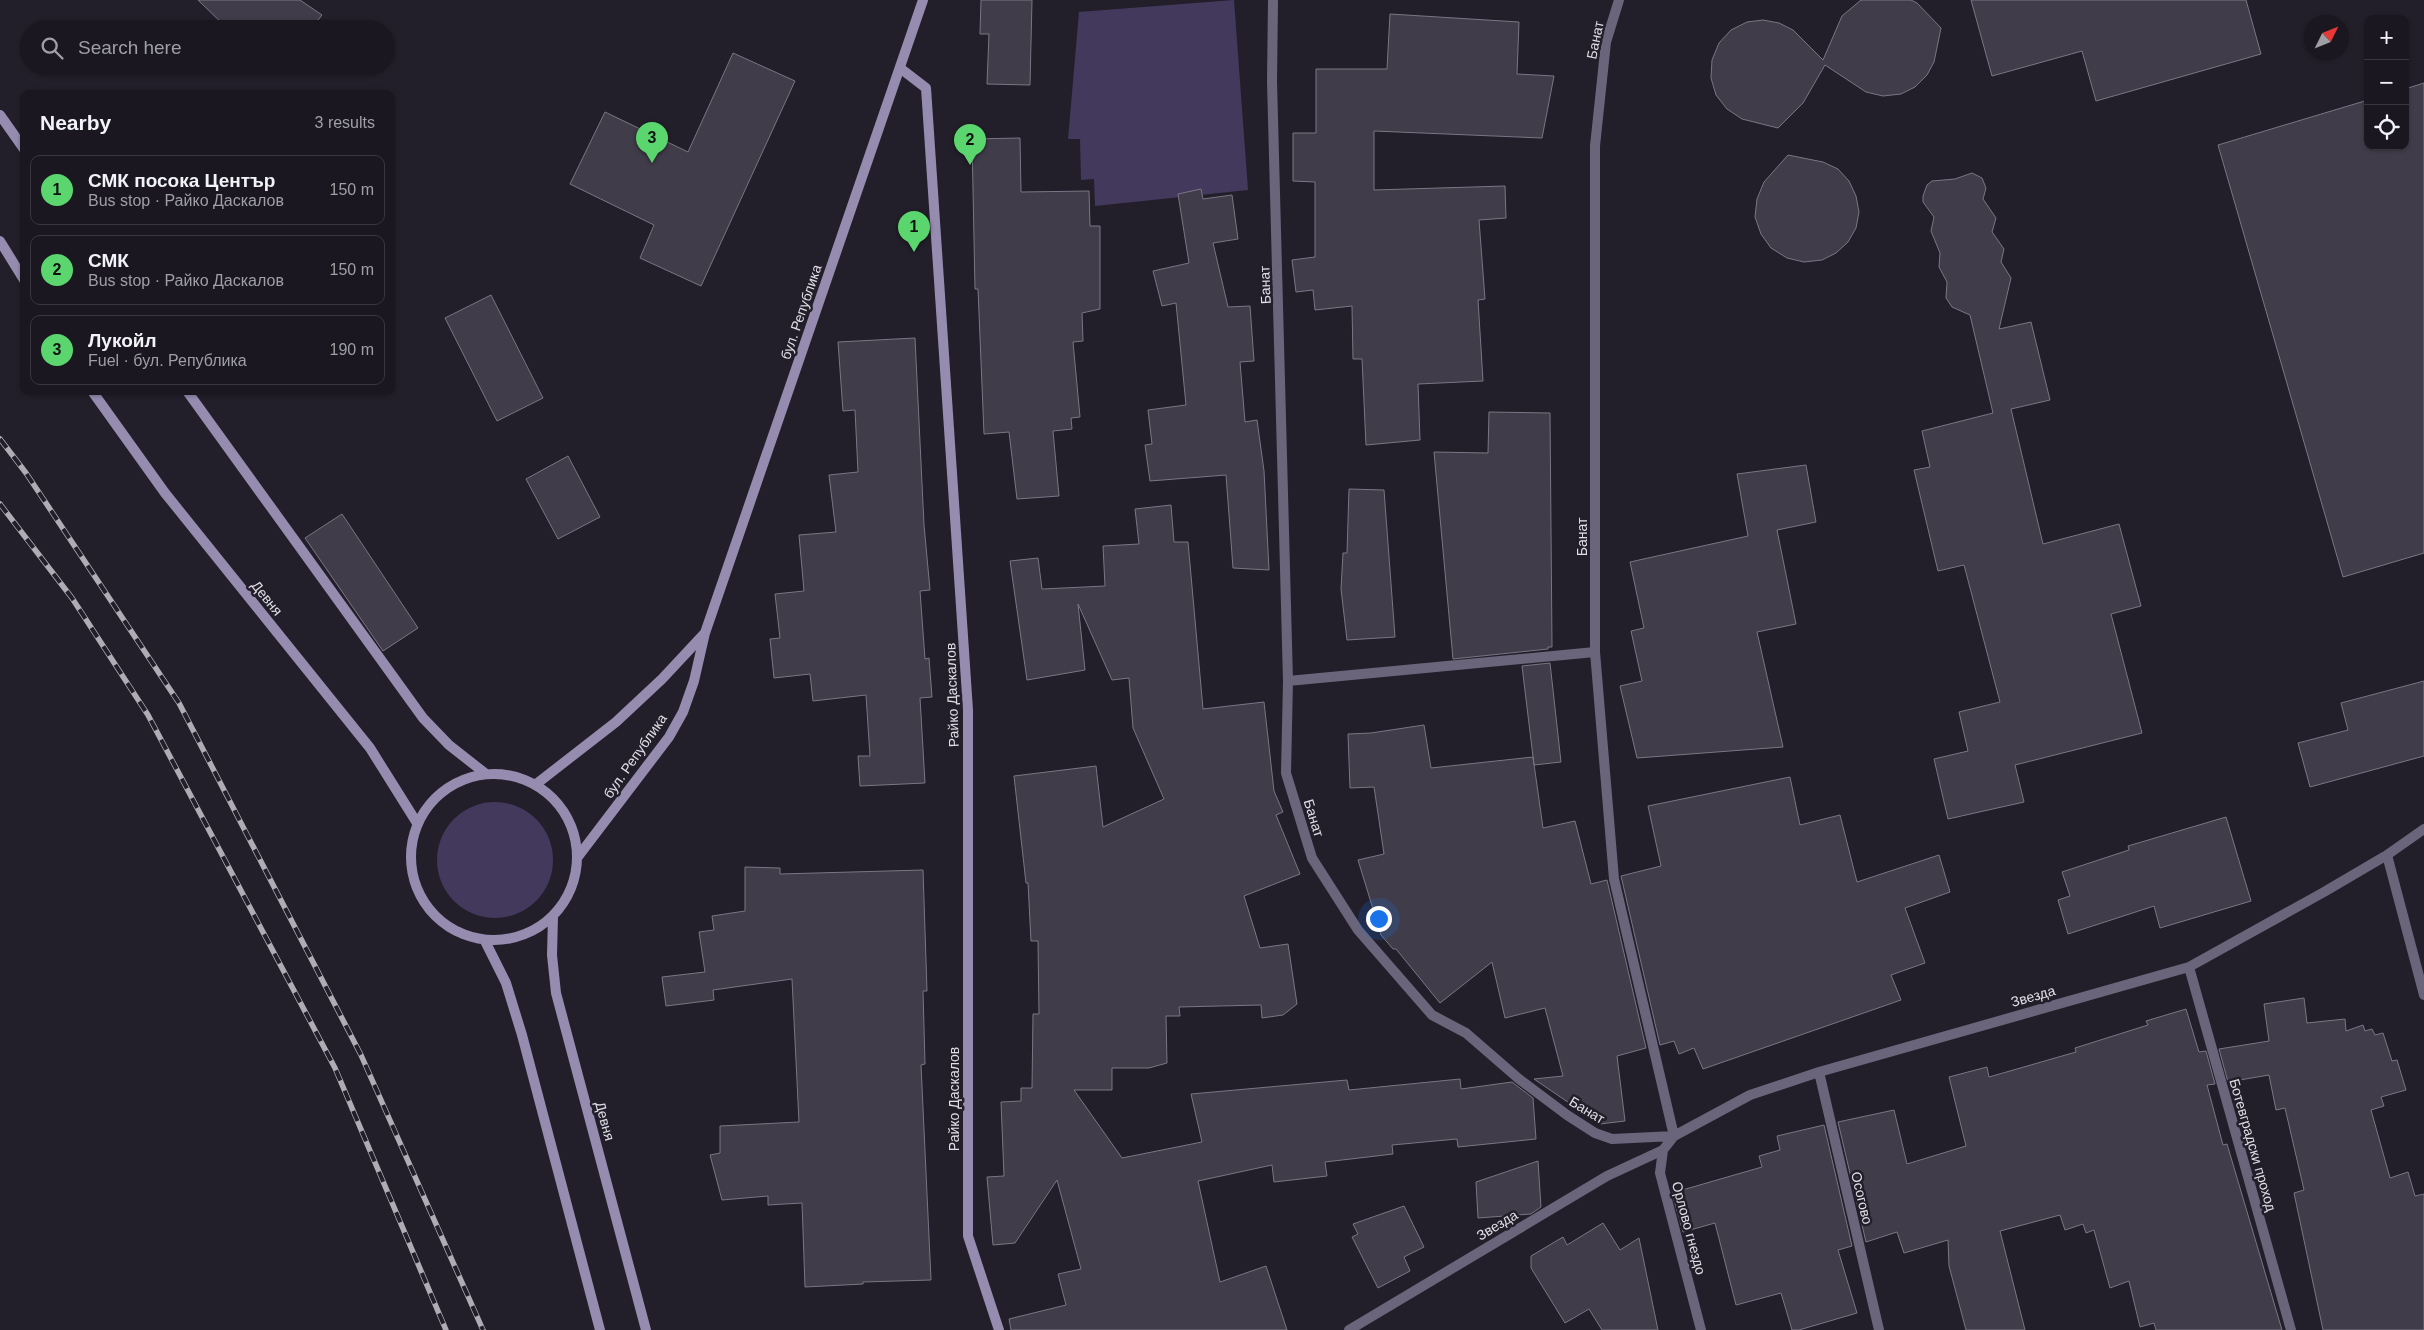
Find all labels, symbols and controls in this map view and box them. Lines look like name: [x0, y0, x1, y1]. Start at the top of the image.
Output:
north arrow: [2304, 15, 2349, 60]
map controls: [2364, 15, 2409, 150]
button: +: [2364, 15, 2409, 60]
street label: Банат: [1583, 19, 1607, 61]
search box: [20, 20, 395, 75]
icon: search: [38, 34, 66, 62]
text: Search here: [78, 37, 182, 58]
button: −: [2364, 60, 2409, 105]
button: locate: [2364, 105, 2409, 150]
text: Nearby: [40, 111, 111, 134]
text: 3 results: [315, 114, 375, 131]
pin: 3: [636, 122, 668, 163]
pin: 2: [954, 124, 986, 165]
text: СМК посока Център: [88, 170, 275, 191]
text: 1: [53, 181, 61, 198]
text: 150 m: [330, 181, 374, 198]
text: Bus stop · Райко Даскалов: [88, 192, 284, 209]
pin: 1: [898, 211, 930, 252]
text: СМК: [88, 250, 129, 271]
text: 2: [53, 261, 61, 278]
text: 150 m: [330, 261, 374, 278]
street label: бул. Република: [777, 262, 825, 362]
street label: Банат: [1256, 265, 1274, 305]
text: Bus stop · Райко Даскалов: [88, 272, 284, 289]
text: Лукойл: [88, 330, 157, 351]
text: 3: [53, 341, 61, 358]
text: 190 m: [330, 341, 374, 358]
text: Fuel · бул. Република: [88, 352, 247, 369]
street label: Банат: [1574, 517, 1590, 556]
street label: Девня: [248, 577, 286, 619]
street label: Райко Даскалов: [942, 643, 962, 747]
street label: бул. Република: [600, 711, 670, 801]
street label: Банат: [1301, 797, 1327, 839]
your location: [1366, 906, 1392, 932]
street label: Звезда: [2009, 982, 2057, 1010]
street label: Райко Даскалов: [946, 1047, 962, 1151]
street label: Ботевградски проход: [2226, 1077, 2280, 1213]
street label: Банат: [1566, 1093, 1608, 1127]
street label: Девня: [592, 1100, 618, 1142]
street label: Осогово: [1848, 1170, 1876, 1226]
street label: Орлово гнездо: [1669, 1180, 1709, 1276]
street label: Звезда: [1473, 1206, 1521, 1244]

